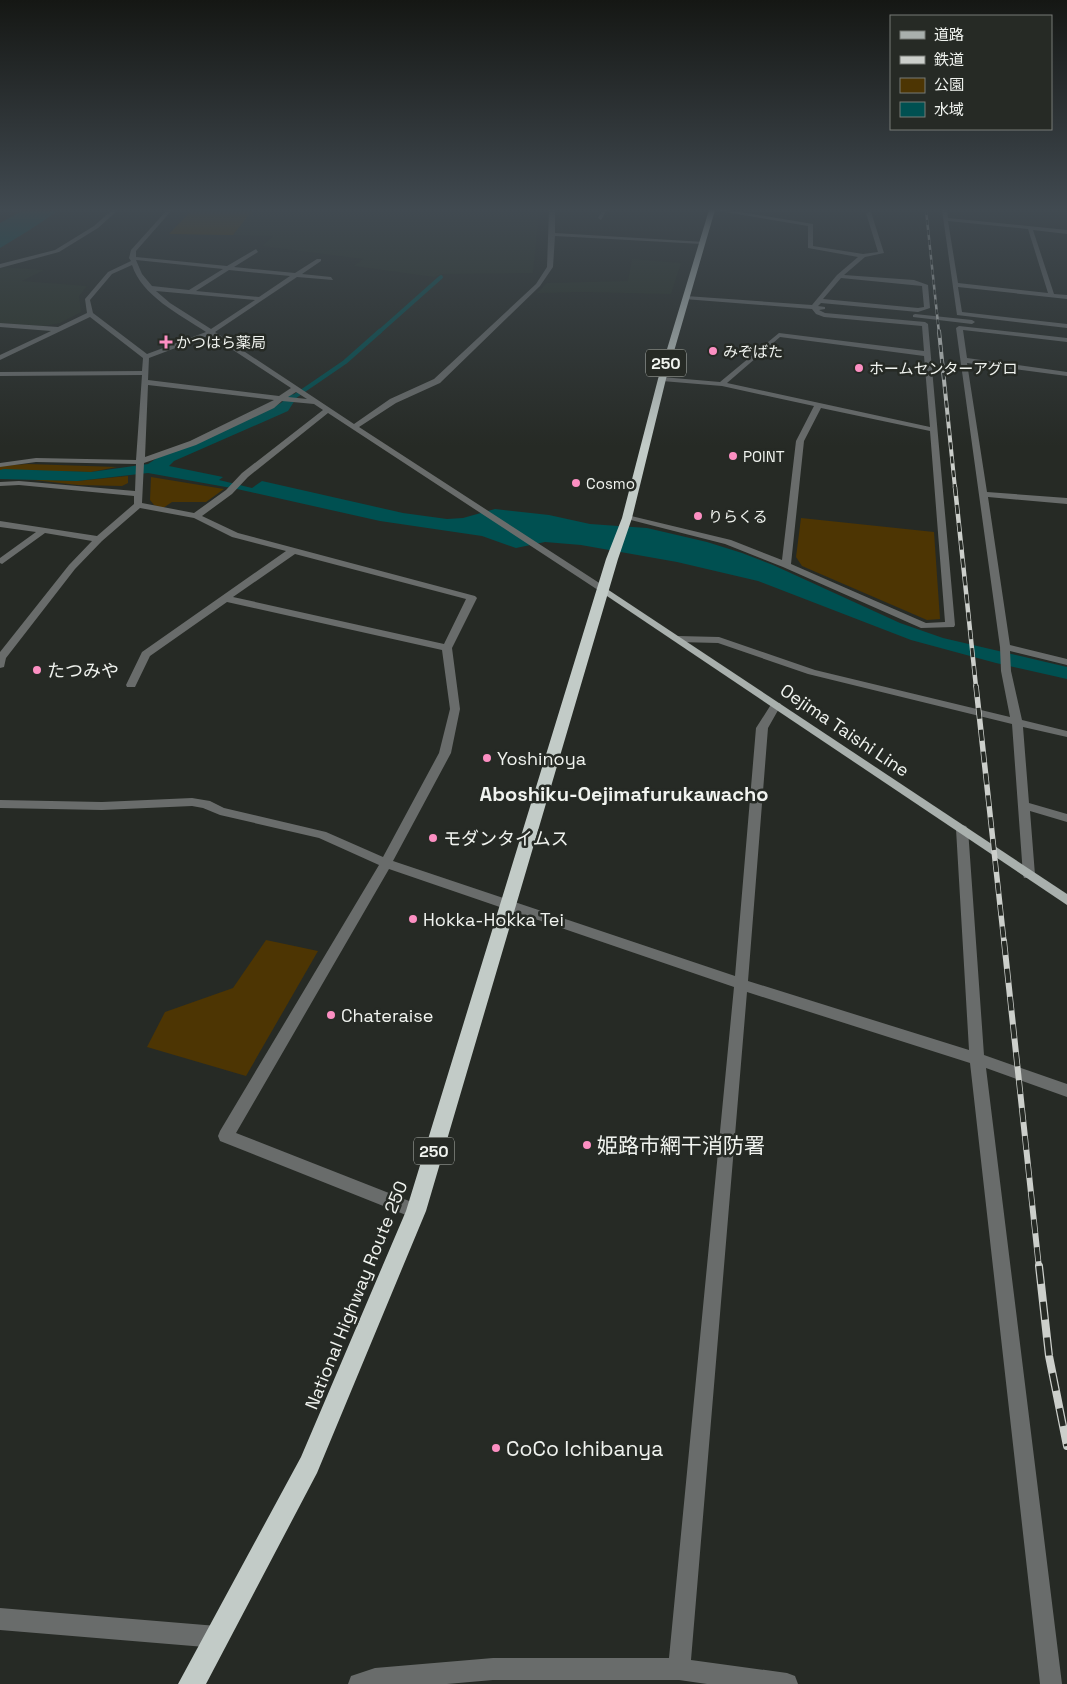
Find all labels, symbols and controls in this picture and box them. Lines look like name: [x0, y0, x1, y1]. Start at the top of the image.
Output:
legend: [890, 15, 1052, 130]
text: 道路: [934, 25, 964, 44]
text: 鉄道: [934, 50, 964, 69]
text: 公園: [934, 75, 964, 94]
text: 水域: [934, 100, 964, 119]
place label: かつはら薬局: [176, 333, 266, 352]
marker: かつはら薬局: [160, 336, 172, 348]
place label: みぞばた: [723, 342, 783, 361]
marker: みぞばた: [707, 345, 719, 357]
road number: 250: [646, 349, 686, 376]
place label: ホームセンターアグロ: [869, 359, 1017, 378]
marker: ホームセンターアグロ: [853, 362, 865, 374]
place label: POINT: [743, 447, 785, 466]
marker: POINT: [727, 450, 739, 462]
place label: Cosmo: [586, 474, 635, 493]
marker: Cosmo: [570, 477, 582, 489]
place label: りらくる: [708, 507, 768, 526]
marker: りらくる: [692, 510, 704, 522]
place label: たつみや: [47, 659, 119, 682]
marker: たつみや: [31, 664, 43, 676]
street label: Oejima Taishi Line: [776, 678, 914, 782]
place label: Yoshinoya: [497, 747, 586, 770]
marker: Yoshinoya: [481, 752, 493, 764]
district label: Aboshiku-Oejimafurukawacho: [480, 781, 768, 807]
place label: モダンタイムス: [443, 827, 569, 850]
marker: モダンタイムス: [427, 832, 439, 844]
place label: Hokka-Hokka Tei: [423, 908, 564, 931]
marker: Hokka-Hokka Tei: [407, 913, 419, 925]
place label: Chateraise: [341, 1004, 433, 1027]
marker: Chateraise: [325, 1009, 337, 1021]
place label: 姫路市網干消防署: [597, 1132, 765, 1159]
road number: 250: [414, 1138, 454, 1164]
marker: 姫路市網干消防署: [581, 1139, 593, 1151]
street label: National Highway Route 250: [300, 1177, 412, 1413]
place label: CoCo Ichibanya: [506, 1435, 663, 1462]
marker: CoCo Ichibanya: [490, 1442, 502, 1454]

